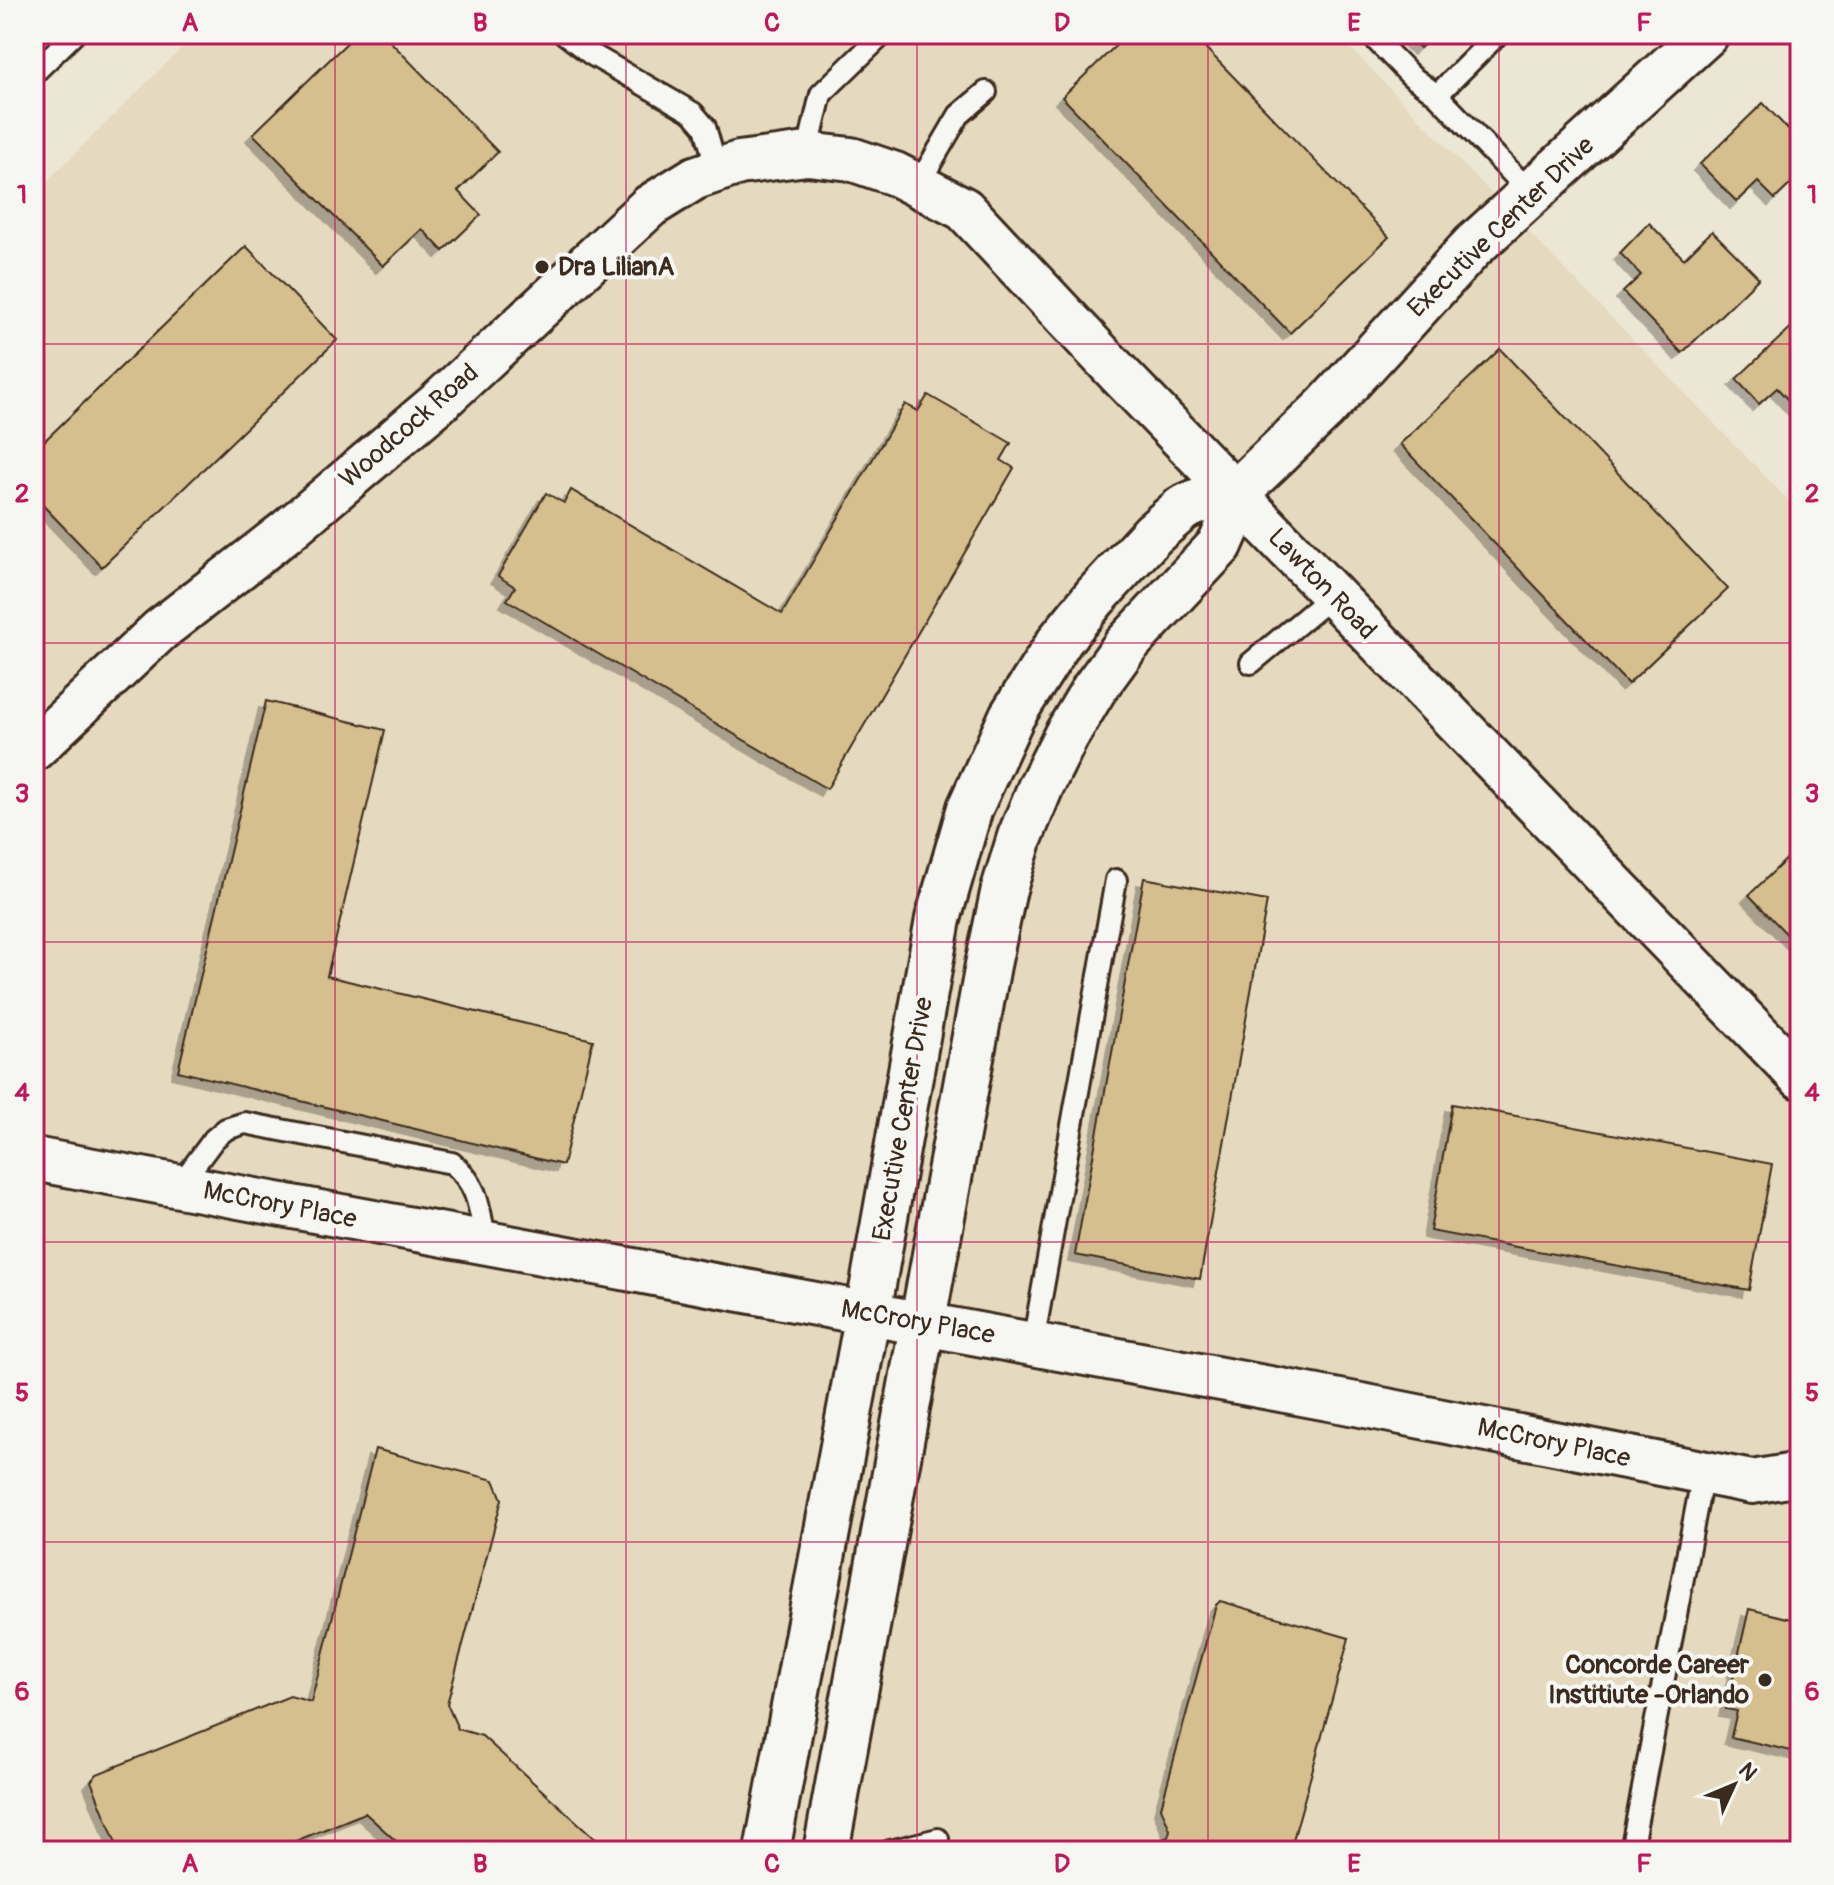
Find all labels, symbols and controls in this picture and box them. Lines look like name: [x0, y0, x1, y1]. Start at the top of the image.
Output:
text: A: [182, 7, 199, 39]
text: B: [473, 7, 487, 39]
text: C: [764, 7, 780, 39]
text: D: [1054, 7, 1070, 39]
text: E: [1347, 7, 1361, 39]
text: F: [1636, 7, 1652, 39]
street label: Executive Center Drive: [1401, 130, 1601, 324]
text: 1: [17, 179, 27, 211]
text: 1: [1807, 179, 1817, 211]
place label: Dra LilianA: [558, 251, 674, 283]
marker: Dra LilianA: [533, 258, 551, 276]
street label: Woodcock Road: [333, 357, 485, 495]
text: 2: [15, 478, 29, 510]
text: 2: [1805, 478, 1819, 510]
street label: Lawton Road: [1261, 522, 1383, 646]
text: 3: [15, 778, 29, 810]
text: 3: [1805, 778, 1819, 810]
street label: Executive Center Drive: [866, 994, 940, 1243]
text: 4: [14, 1077, 30, 1109]
text: 4: [1804, 1077, 1820, 1109]
street label: McCrory Place: [201, 1174, 359, 1236]
street label: McCrory Place: [839, 1293, 997, 1351]
text: 5: [15, 1377, 29, 1409]
text: 5: [1805, 1377, 1819, 1409]
street label: McCrory Place: [1475, 1411, 1633, 1475]
place label: Concorde Career Institiute -Orlando: [1548, 1649, 1750, 1711]
marker: Concorde Career Institiute -Orlando: [1756, 1671, 1774, 1689]
text: 6: [14, 1676, 30, 1708]
text: 6: [1804, 1676, 1820, 1708]
north arrow: [1694, 1745, 1774, 1825]
text: N: [1732, 1757, 1763, 1787]
text: A: [182, 1848, 199, 1880]
text: B: [473, 1848, 487, 1880]
text: C: [764, 1848, 780, 1880]
text: D: [1054, 1848, 1070, 1880]
text: E: [1347, 1848, 1361, 1880]
text: F: [1636, 1848, 1652, 1880]

